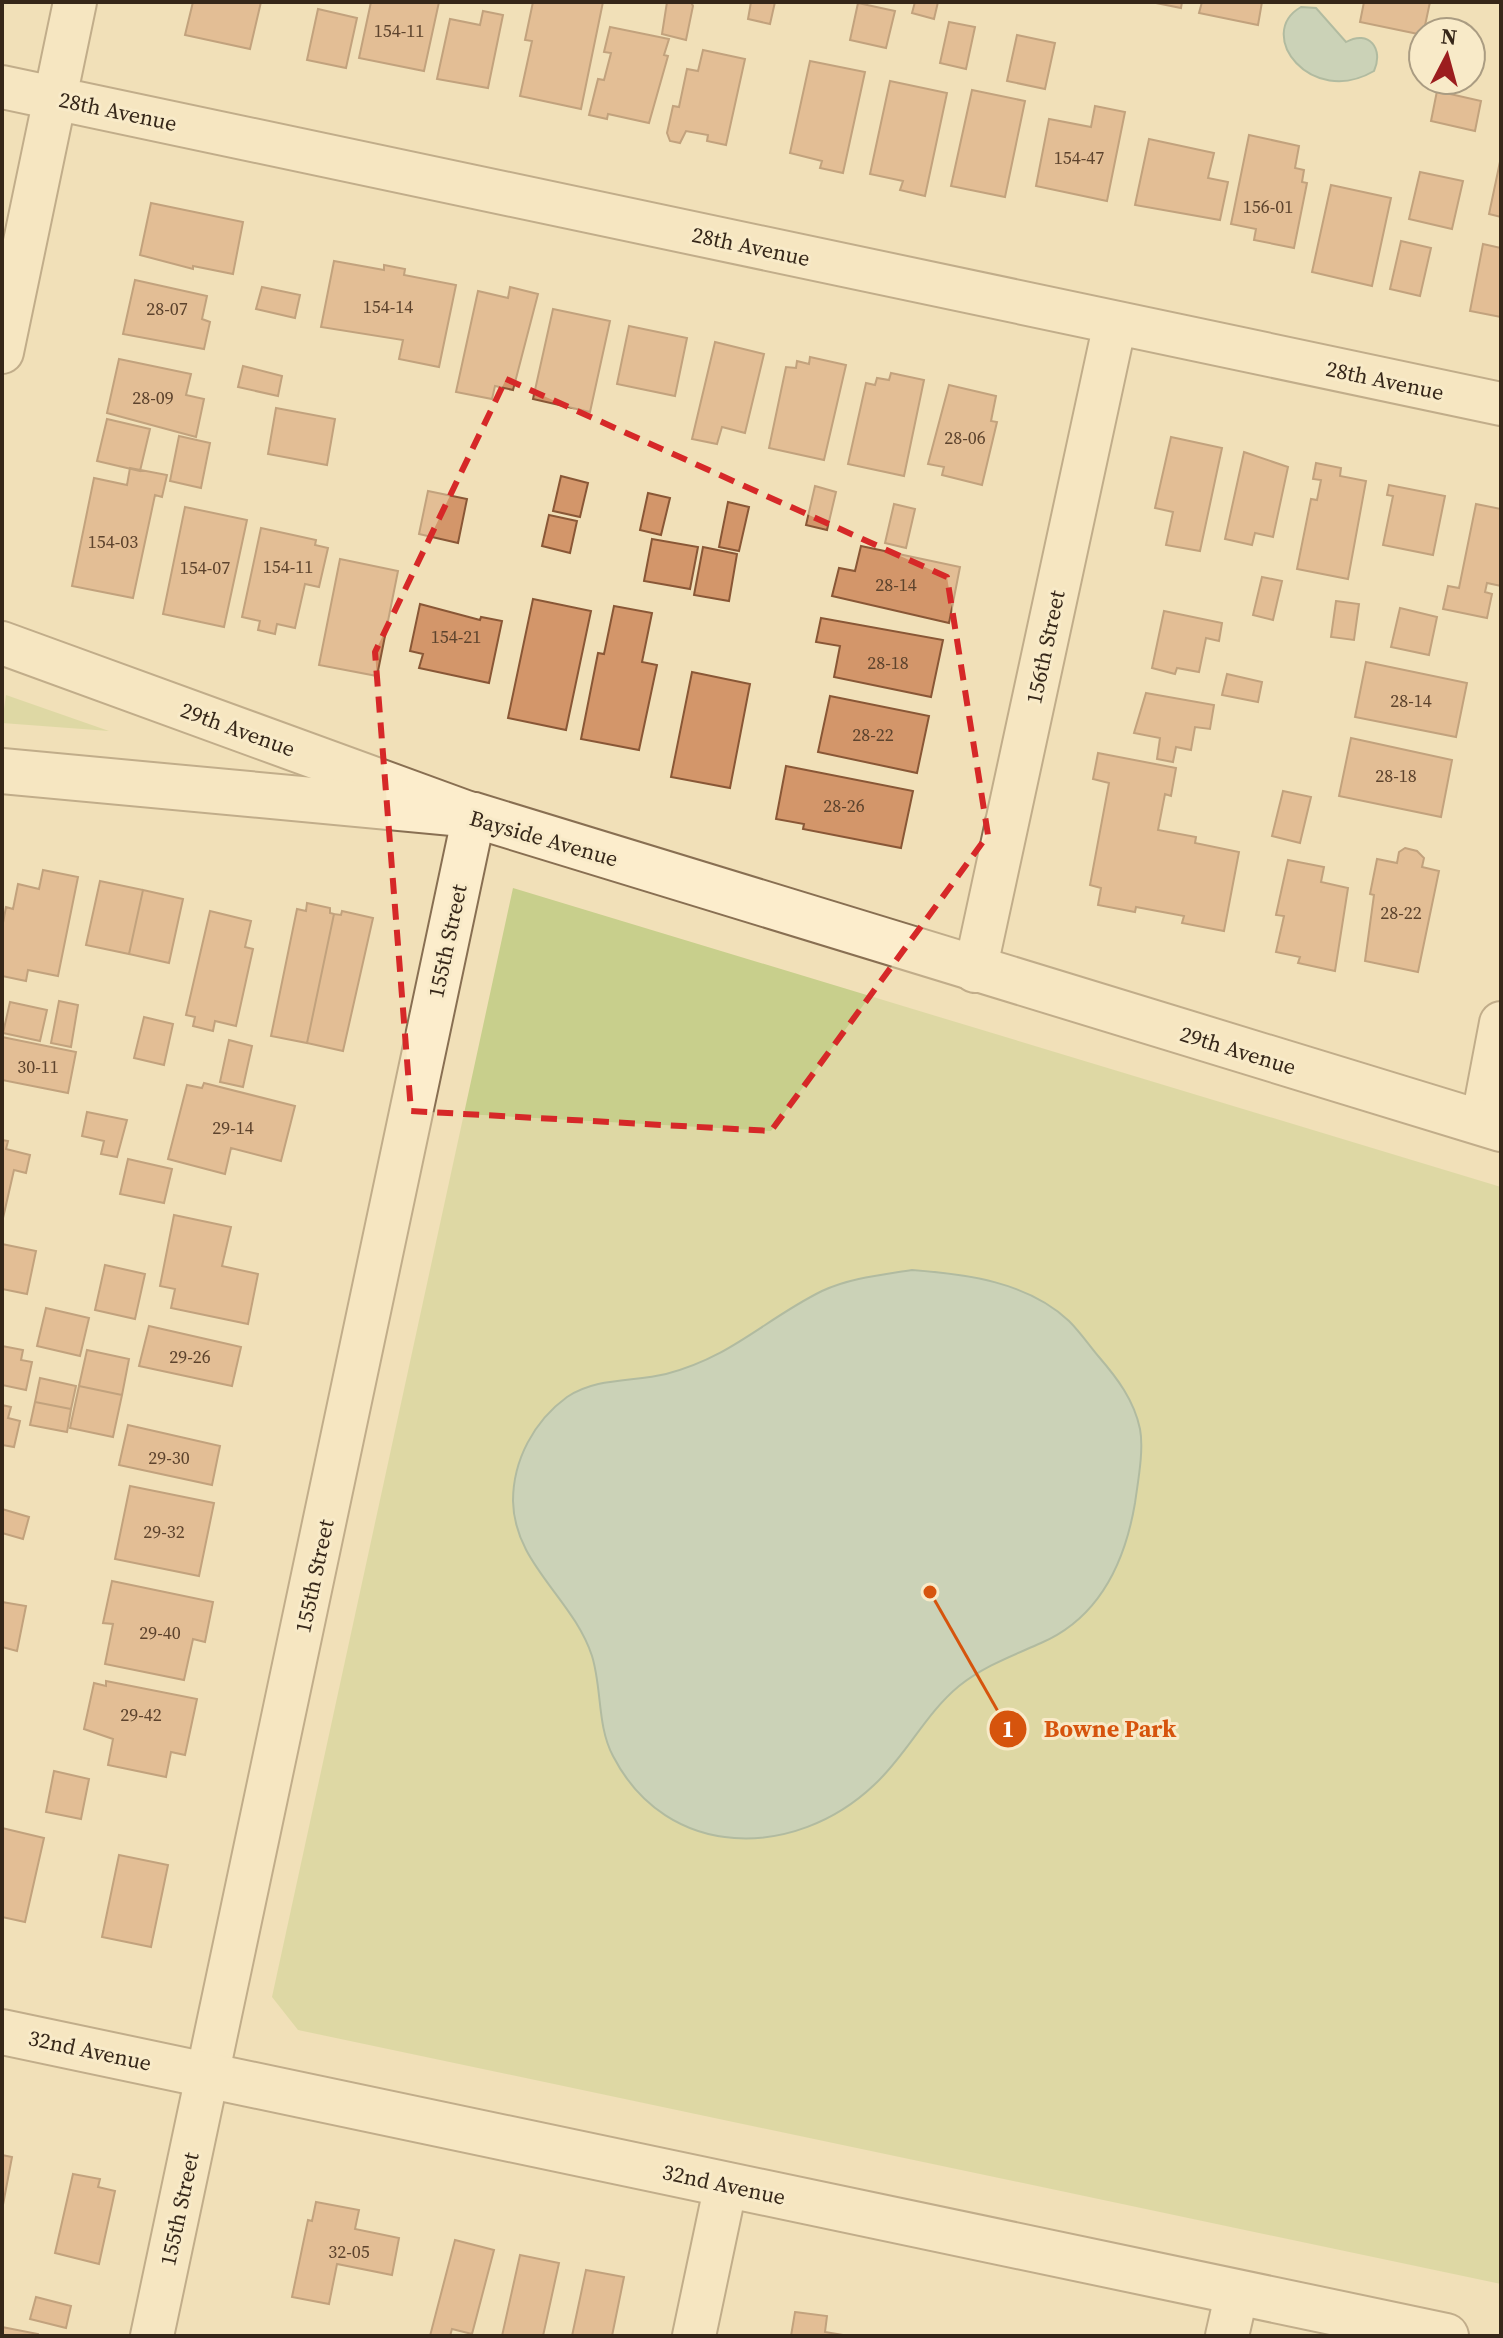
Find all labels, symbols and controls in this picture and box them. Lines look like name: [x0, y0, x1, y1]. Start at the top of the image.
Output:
north arrow: [1407, 16, 1487, 96]
house number: 154-11: [374, 18, 424, 43]
text: N: [1440, 20, 1459, 52]
street label: 28th Avenue: [56, 84, 180, 138]
house number: 154-47: [1054, 145, 1104, 170]
house number: 156-01: [1243, 194, 1293, 219]
street label: 28th Avenue: [689, 219, 813, 273]
house number: 154-14: [363, 294, 413, 319]
house number: 28-07: [146, 296, 188, 321]
street label: 28th Avenue: [1323, 353, 1447, 407]
house number: 28-09: [132, 385, 174, 410]
house number: 28-06: [944, 425, 986, 450]
house number: 154-03: [88, 529, 138, 554]
house number: 154-11: [263, 554, 313, 579]
house number: 154-07: [180, 555, 230, 580]
house number: 28-14: [875, 572, 917, 597]
street label: 156th Street: [1018, 587, 1072, 707]
house number: 154-21: [431, 624, 481, 649]
house number: 28-18: [867, 650, 909, 675]
house number: 28-14: [1390, 688, 1432, 713]
street label: 29th Avenue: [177, 694, 299, 764]
house number: 28-22: [852, 722, 894, 747]
house number: 28-18: [1375, 763, 1417, 788]
house number: 28-26: [823, 793, 865, 818]
street label: Bayside Avenue: [466, 802, 622, 874]
street label: 155th Street: [420, 881, 474, 1001]
house number: 28-22: [1380, 900, 1422, 925]
street label: 29th Avenue: [1176, 1018, 1300, 1082]
house number: 30-11: [17, 1054, 59, 1079]
house number: 29-14: [212, 1115, 254, 1140]
house number: 29-26: [169, 1344, 211, 1369]
house number: 29-30: [148, 1445, 190, 1470]
street label: 155th Street: [287, 1516, 341, 1636]
house number: 29-32: [143, 1519, 185, 1544]
house number: 29-40: [139, 1620, 181, 1645]
house number: 29-42: [120, 1702, 162, 1727]
callout: Bowne Park: [988, 1705, 1192, 1753]
text: 1: [1001, 1712, 1015, 1745]
text: Bowne Park: [1044, 1712, 1177, 1745]
street label: 32nd Avenue: [26, 2022, 154, 2078]
street label: 155th Street: [152, 2149, 206, 2269]
street label: 32nd Avenue: [660, 2156, 788, 2212]
house number: 32-05: [328, 2239, 370, 2264]

